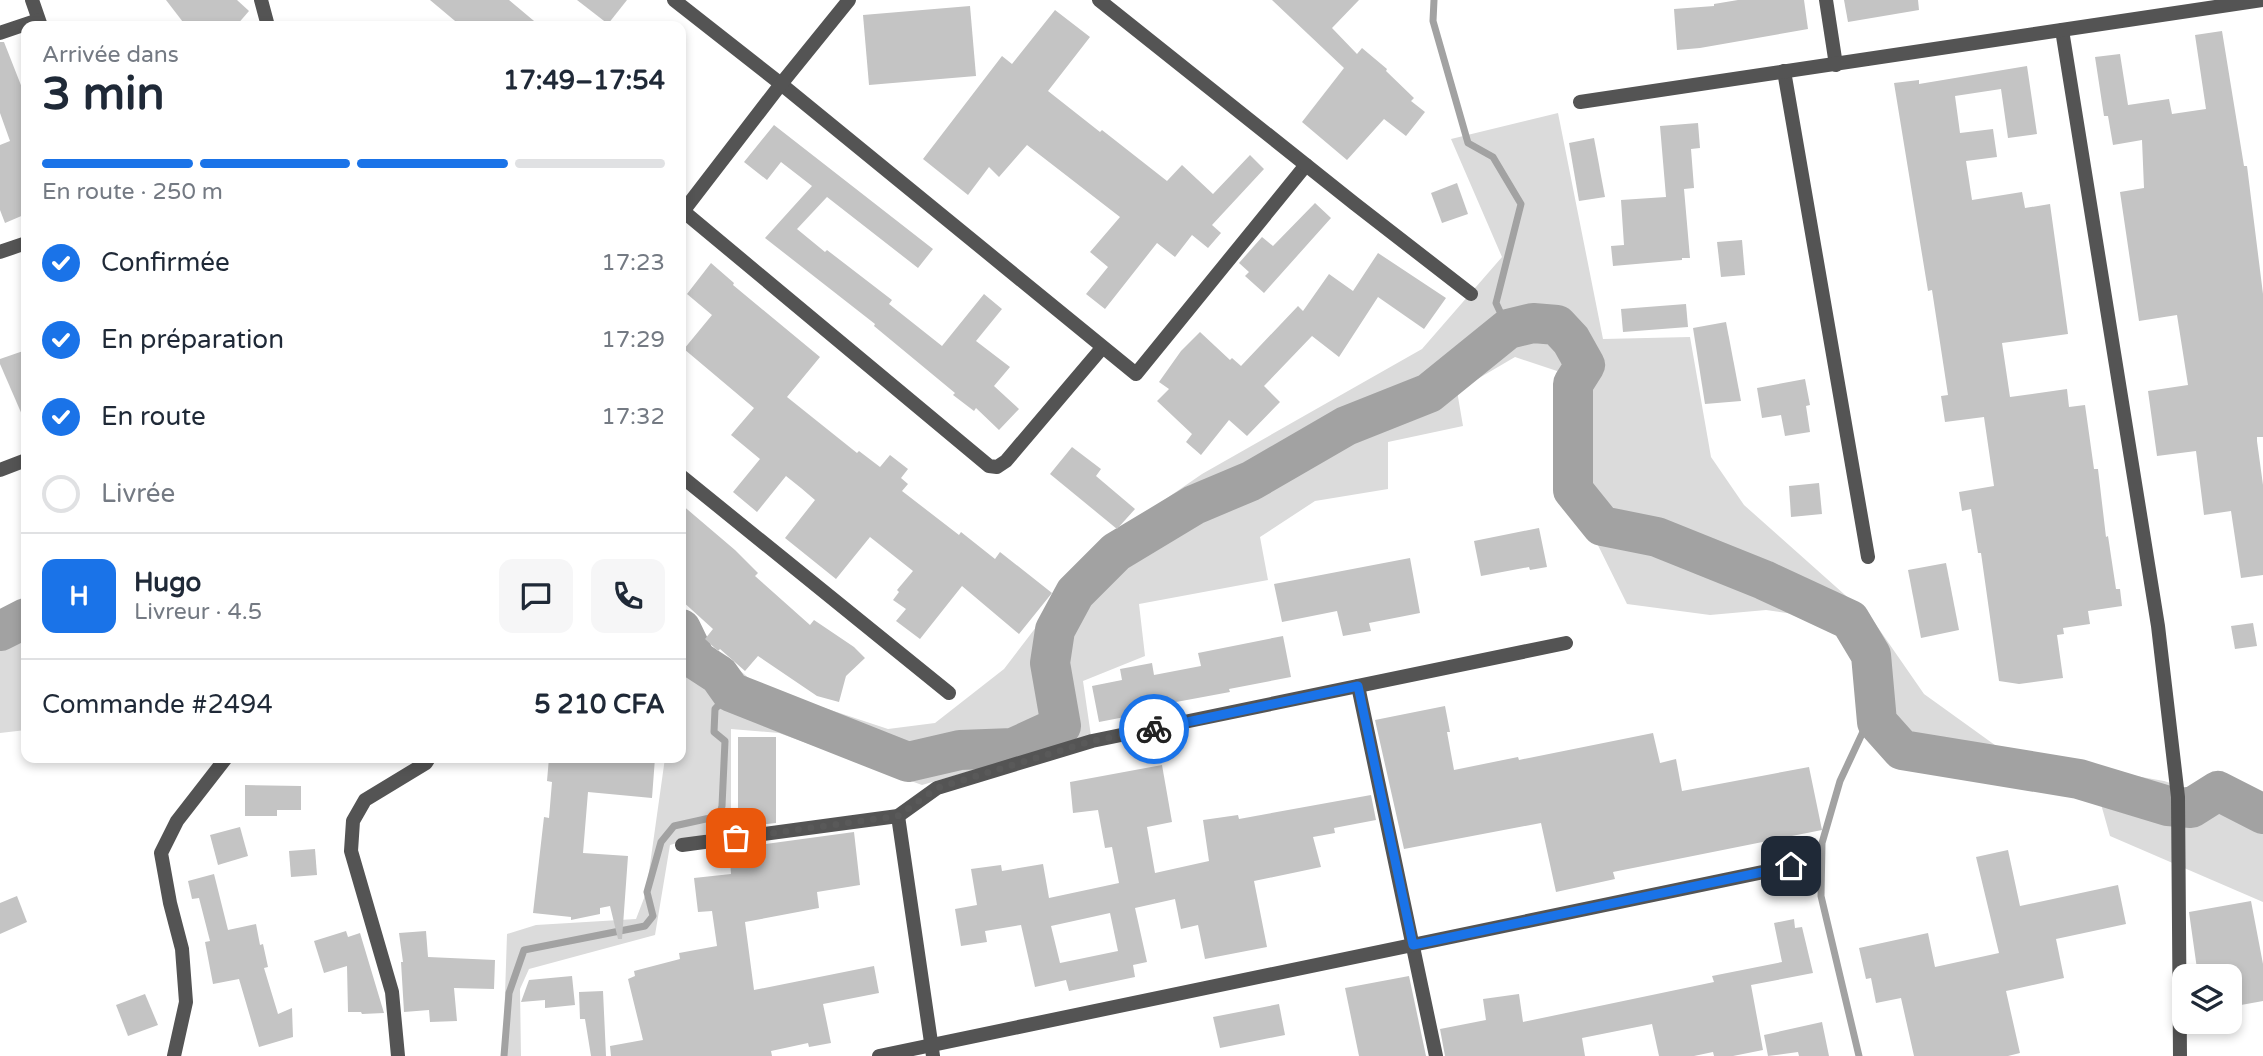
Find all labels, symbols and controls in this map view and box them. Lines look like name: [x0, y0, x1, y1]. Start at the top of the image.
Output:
text: Arrivée dans: [42, 41, 179, 69]
text: 17:49–17:54: [503, 65, 665, 96]
text: 3 min: [42, 67, 165, 122]
text: En route · 250 m: [42, 178, 223, 206]
icon: check: [42, 244, 80, 282]
text: Confirmée: [101, 247, 230, 278]
text: 17:23: [601, 249, 665, 277]
icon: check: [42, 321, 80, 359]
text: En préparation: [101, 324, 284, 355]
text: 17:29: [601, 326, 665, 354]
icon: check: [42, 398, 80, 436]
text: En route: [101, 401, 206, 432]
text: 17:32: [601, 403, 665, 431]
text: Livrée: [101, 478, 175, 509]
button: chat: [499, 559, 573, 633]
button: phone: [591, 559, 665, 633]
text: Hugo: [134, 567, 201, 598]
text: H: [69, 581, 89, 612]
text: Livreur · 4.5: [134, 598, 262, 626]
text: Commande #2494: [42, 689, 273, 720]
text: 5 210 CFA: [534, 689, 665, 720]
courier: [1119, 694, 1189, 764]
icon: bike: [1135, 710, 1173, 748]
pin: [706, 808, 766, 868]
icon: bag: [717, 819, 755, 857]
pin: [1761, 836, 1821, 896]
icon: home: [1772, 847, 1810, 885]
map controls: [2172, 964, 2242, 1034]
button: layers: [2172, 964, 2242, 1034]

